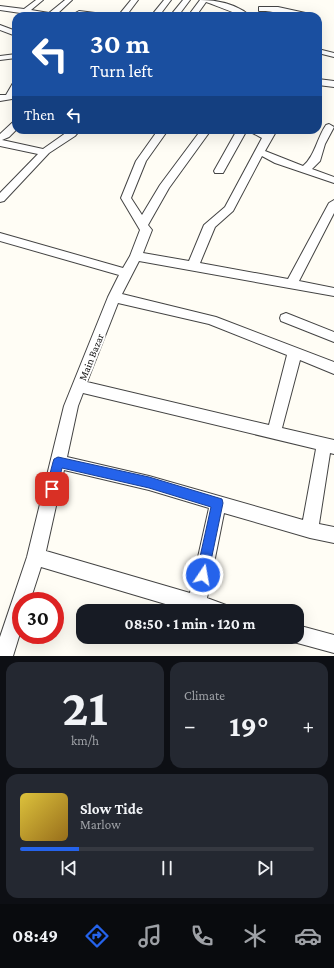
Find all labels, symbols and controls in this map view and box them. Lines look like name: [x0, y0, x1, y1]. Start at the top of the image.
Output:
icon: left: [24, 28, 76, 80]
text: 30 m: [90, 28, 150, 59]
text: Turn left: [90, 61, 153, 81]
icon: left: [63, 104, 85, 126]
text: Then: [24, 107, 55, 123]
street label: Main Bazar: [76, 332, 106, 382]
pin: [35, 472, 69, 506]
icon: arrive: [41, 478, 63, 500]
position arrow: [182, 554, 224, 596]
speed limit sign: 30: [12, 592, 64, 644]
text: 08:50 · 1 min · 120 m: [125, 616, 255, 632]
text: 21: [62, 678, 108, 736]
text: Climate: [184, 688, 225, 703]
text: 19°: [229, 709, 269, 742]
text: −: [184, 713, 196, 738]
text: +: [302, 713, 314, 738]
text: km/h: [71, 733, 99, 748]
text: Slow Tide: [80, 801, 143, 817]
text: Marlow: [80, 817, 121, 832]
icon: previous: [58, 857, 80, 879]
icon: pause: [156, 857, 178, 879]
icon: next: [254, 857, 276, 879]
icon: directions: [83, 922, 111, 950]
icon: music: [136, 922, 164, 950]
icon: phone: [188, 922, 216, 950]
icon: climate: [241, 922, 269, 950]
icon: car: [294, 922, 322, 950]
text: 08:49: [12, 926, 58, 946]

